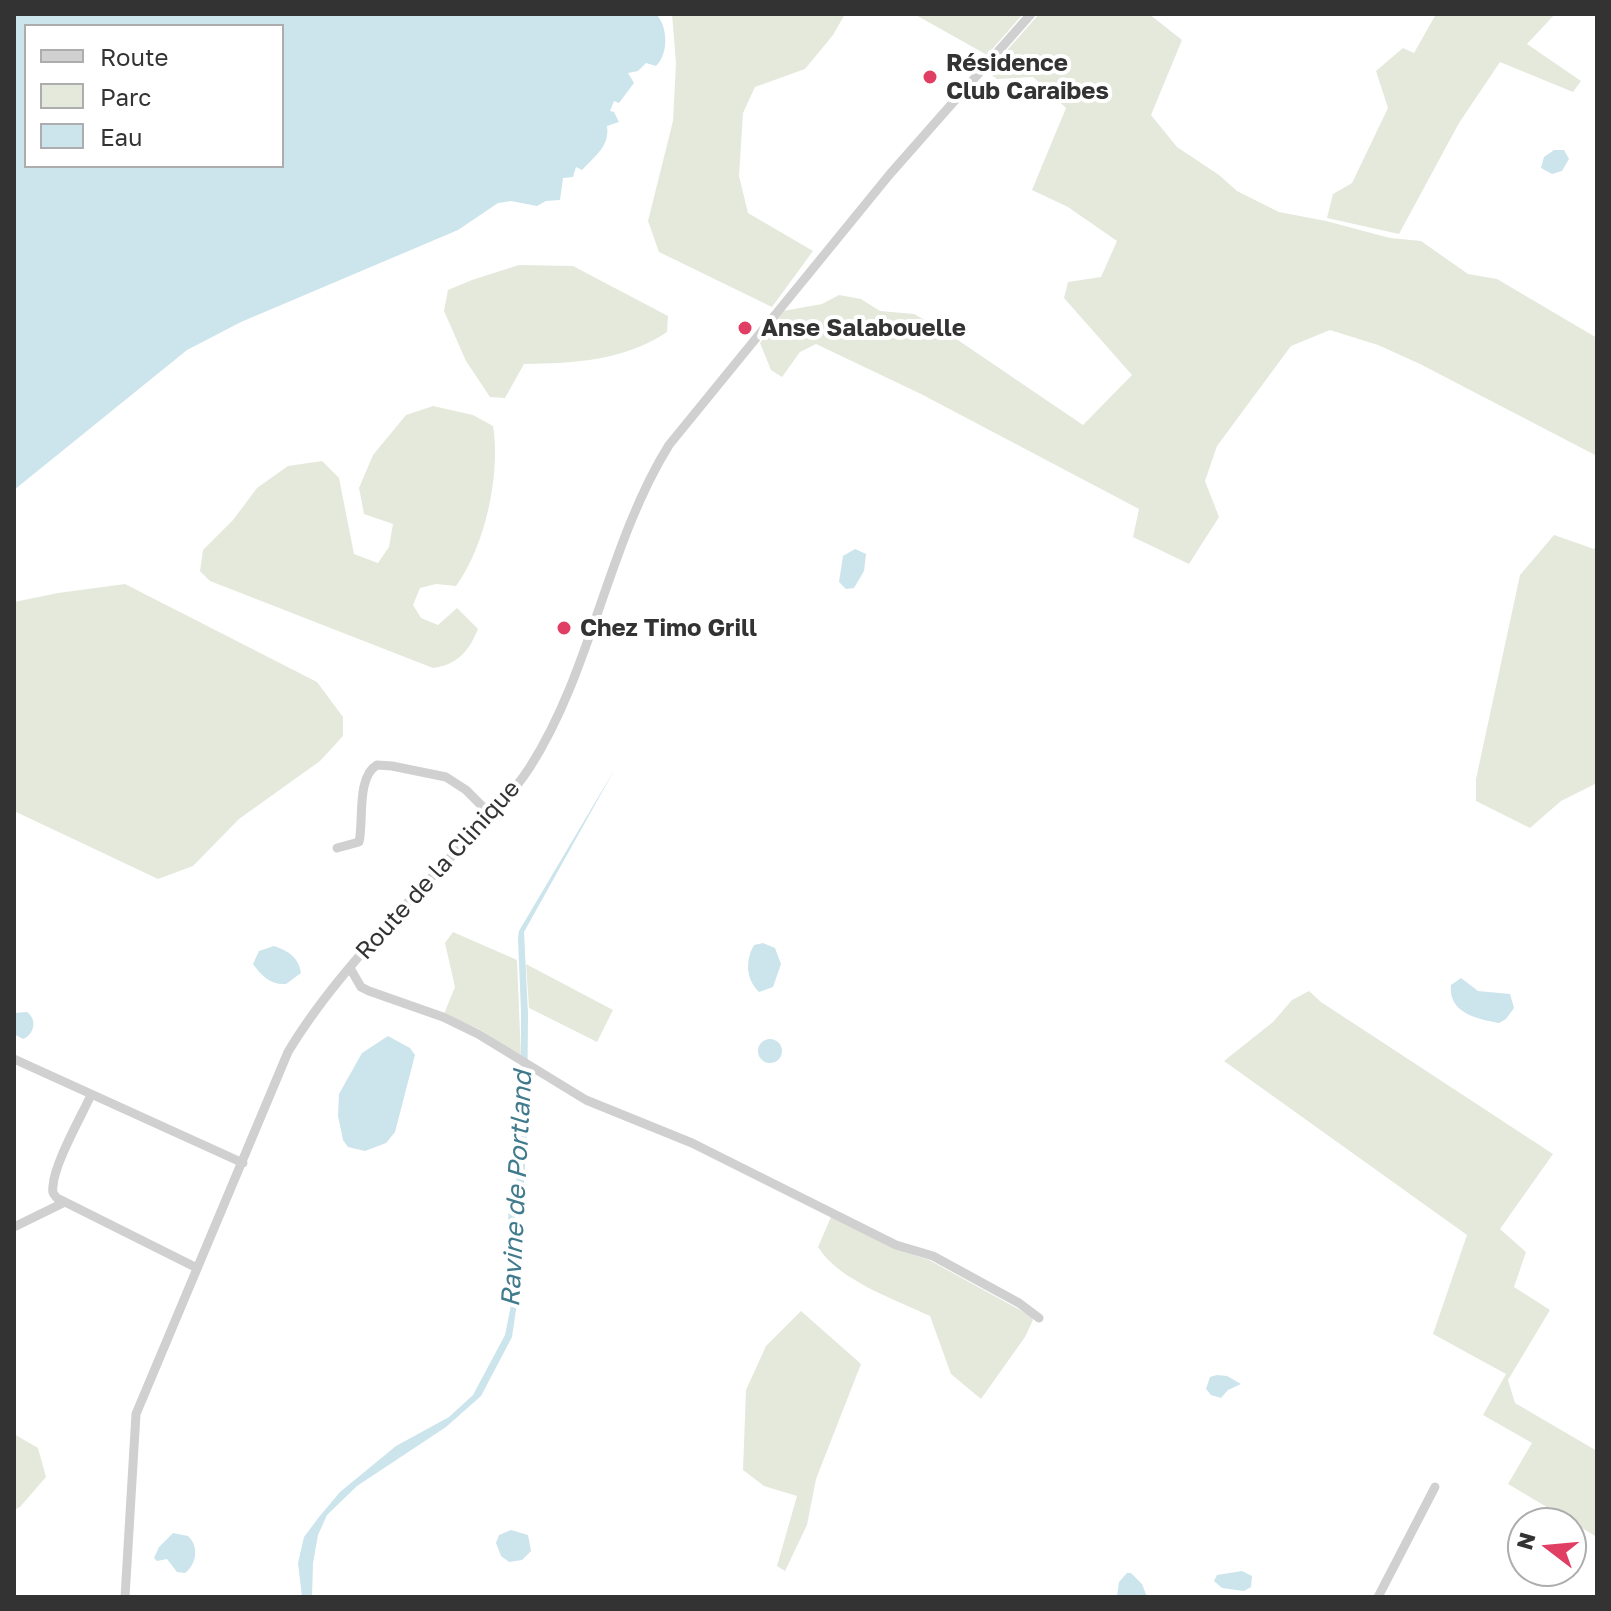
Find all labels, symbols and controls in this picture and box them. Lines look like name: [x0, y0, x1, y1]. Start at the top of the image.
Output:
legend: [24, 24, 284, 168]
text: Route: [100, 42, 169, 71]
place label: Résidence Club Caraibes: [946, 49, 1109, 105]
marker: Résidence Club Caraibes: [921, 68, 939, 86]
text: Parc: [100, 82, 151, 111]
text: Eau: [100, 122, 142, 151]
place label: Anse Salabouelle: [761, 314, 966, 342]
marker: Anse Salabouelle: [736, 319, 754, 337]
place label: Chez Timo Grill: [580, 614, 757, 642]
marker: Chez Timo Grill: [555, 619, 573, 637]
street label: Route de la Clinique: [350, 774, 526, 966]
water label: Ravine de Portland: [495, 1070, 539, 1308]
north arrow: [1507, 1507, 1587, 1587]
text: N: [1510, 1529, 1541, 1553]

